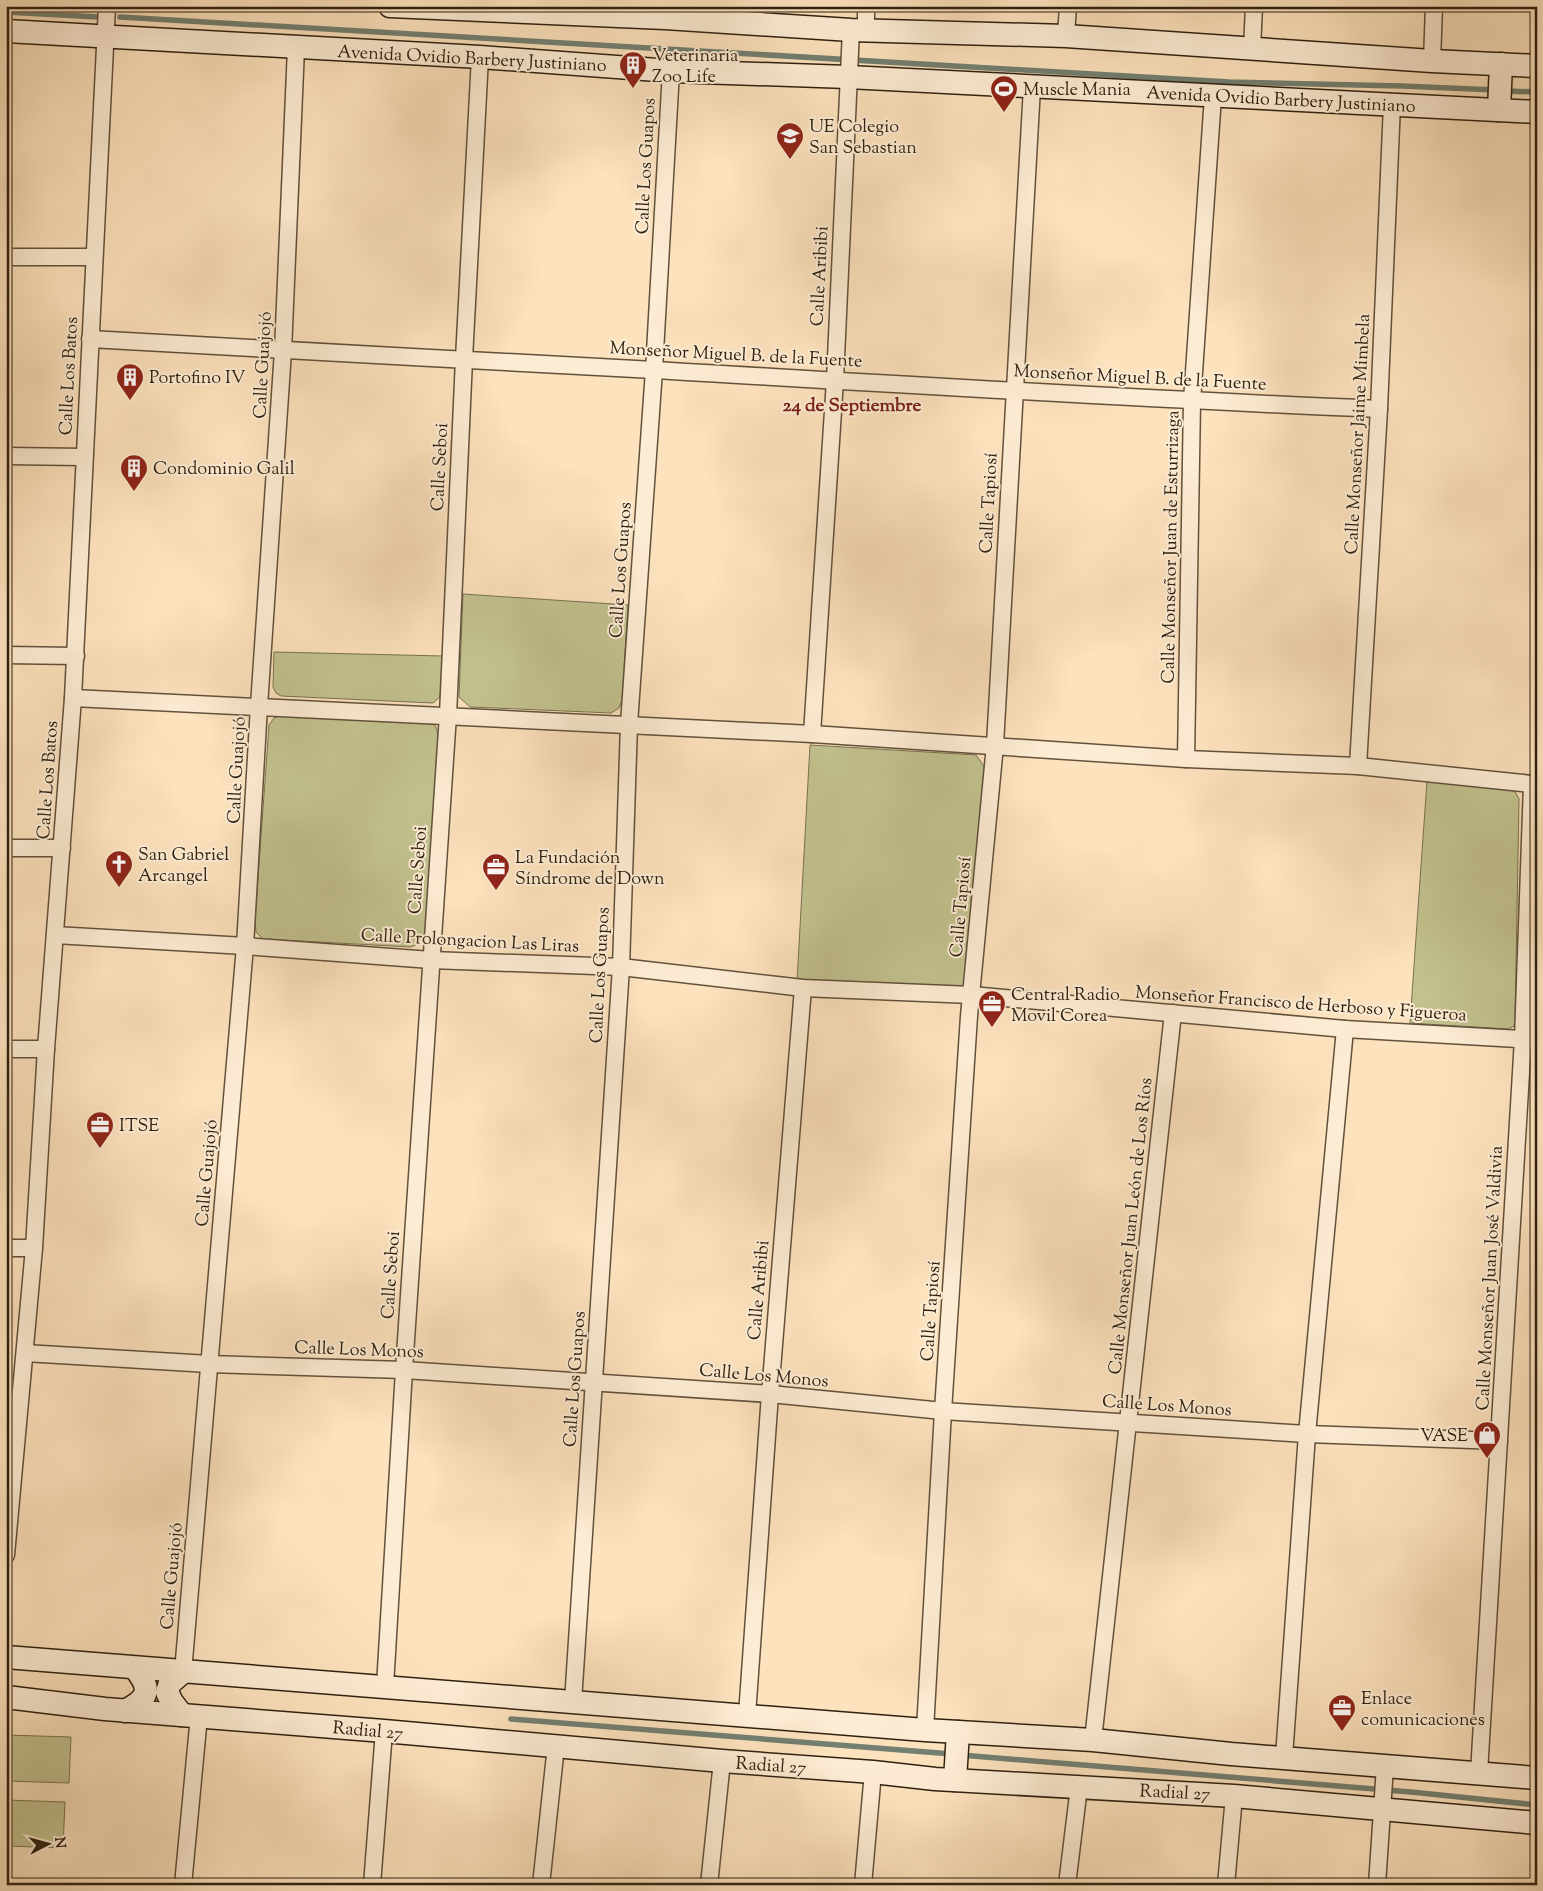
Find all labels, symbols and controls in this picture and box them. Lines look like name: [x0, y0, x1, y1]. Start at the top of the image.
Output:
street label: Avenida Ovidio Barbery Justiniano: [337, 40, 607, 80]
place label: Veterinaria Zoo Life: [652, 44, 738, 91]
building icon: Veterinaria Zoo Life: [618, 50, 648, 89]
sports icon: Muscle Mania: [989, 74, 1019, 113]
place label: Muscle Mania: [1023, 78, 1131, 104]
street label: Avenida Ovidio Barbery Justiniano: [1146, 81, 1416, 121]
street label: Calle Los Guapos: [630, 97, 664, 235]
place label: UE Colegio San Sebastian: [809, 115, 917, 162]
school or university icon: UE Colegio San Sebastian: [775, 121, 805, 160]
street label: Calle Aribibi: [805, 225, 837, 327]
street label: Calle Guajojó: [248, 311, 280, 419]
street label: Calle Monseñor Jaime Mimbela: [1340, 313, 1378, 555]
street label: Calle Los Batos: [54, 316, 86, 436]
street label: Monseñor Miguel B. de la Fuente: [609, 336, 863, 376]
street label: Monseñor Miguel B. de la Fuente: [1013, 359, 1267, 399]
building icon: Portofino IV: [115, 362, 145, 401]
place label: Portofino IV: [149, 366, 246, 392]
district label: 24 de Septiembre: [783, 393, 922, 420]
street label: Calle Monseñor Juan de Esturrizaga: [1157, 410, 1187, 684]
street label: Calle Seboi: [426, 422, 456, 512]
street label: Calle Tapiosí: [974, 452, 1006, 554]
building icon: Condominio Galil: [119, 453, 149, 492]
place label: Condominio Galil: [153, 457, 295, 483]
street label: Calle Los Guapos: [604, 501, 640, 639]
street label: Calle Guajojó: [222, 716, 254, 824]
street label: Calle Los Batos: [32, 720, 66, 840]
street label: Calle Seboi: [403, 825, 435, 915]
place label: San Gabriel Arcangel: [138, 843, 229, 890]
place label: La Fundación Síndrome de Down: [515, 846, 665, 893]
church icon: San Gabriel Arcangel: [104, 849, 134, 888]
office icon: La Fundación Síndrome de Down: [481, 852, 511, 891]
street label: Calle Tapiosí: [945, 856, 979, 959]
street label: Calle Los Guapos: [584, 906, 618, 1044]
street label: Calle Prolongacion Las Liras: [360, 923, 580, 961]
street label: Monseñor Francisco de Herboso y Figueroa: [1134, 980, 1467, 1030]
place label: Central Radio Movil Corea: [1011, 983, 1120, 1030]
office icon: Central Radio Movil Corea: [977, 989, 1007, 1028]
street label: Calle Monseñor Juan León de Los Ríos: [1103, 1076, 1161, 1376]
office icon: ITSE: [85, 1110, 115, 1149]
place label: ITSE: [119, 1114, 159, 1140]
street label: Calle Guajojó: [190, 1118, 226, 1228]
street label: Calle Monseñor Juan José Valdivia: [1471, 1145, 1511, 1411]
street label: Calle Seboi: [376, 1230, 408, 1320]
street label: Calle Aribibi: [743, 1239, 777, 1341]
street label: Calle Tapiosí: [916, 1260, 948, 1362]
street label: Calle Los Guapos: [558, 1310, 594, 1448]
street label: Calle Los Monos: [294, 1336, 424, 1366]
street label: Calle Los Monos: [698, 1358, 830, 1396]
street label: Calle Los Monos: [1101, 1390, 1232, 1424]
shop icon: VASE: [1472, 1420, 1502, 1459]
place label: VASE: [1420, 1424, 1468, 1450]
street label: Calle Guajojó: [155, 1521, 191, 1631]
place label: Enlace comunicaciones: [1361, 1687, 1485, 1734]
office icon: Enlace comunicaciones: [1327, 1693, 1357, 1732]
street label: Radial 27: [331, 1716, 404, 1748]
street label: Radial 27: [735, 1752, 807, 1782]
street label: Radial 27: [1139, 1779, 1211, 1809]
north arrow: [22, 1818, 72, 1868]
text: N: [48, 1836, 69, 1849]

